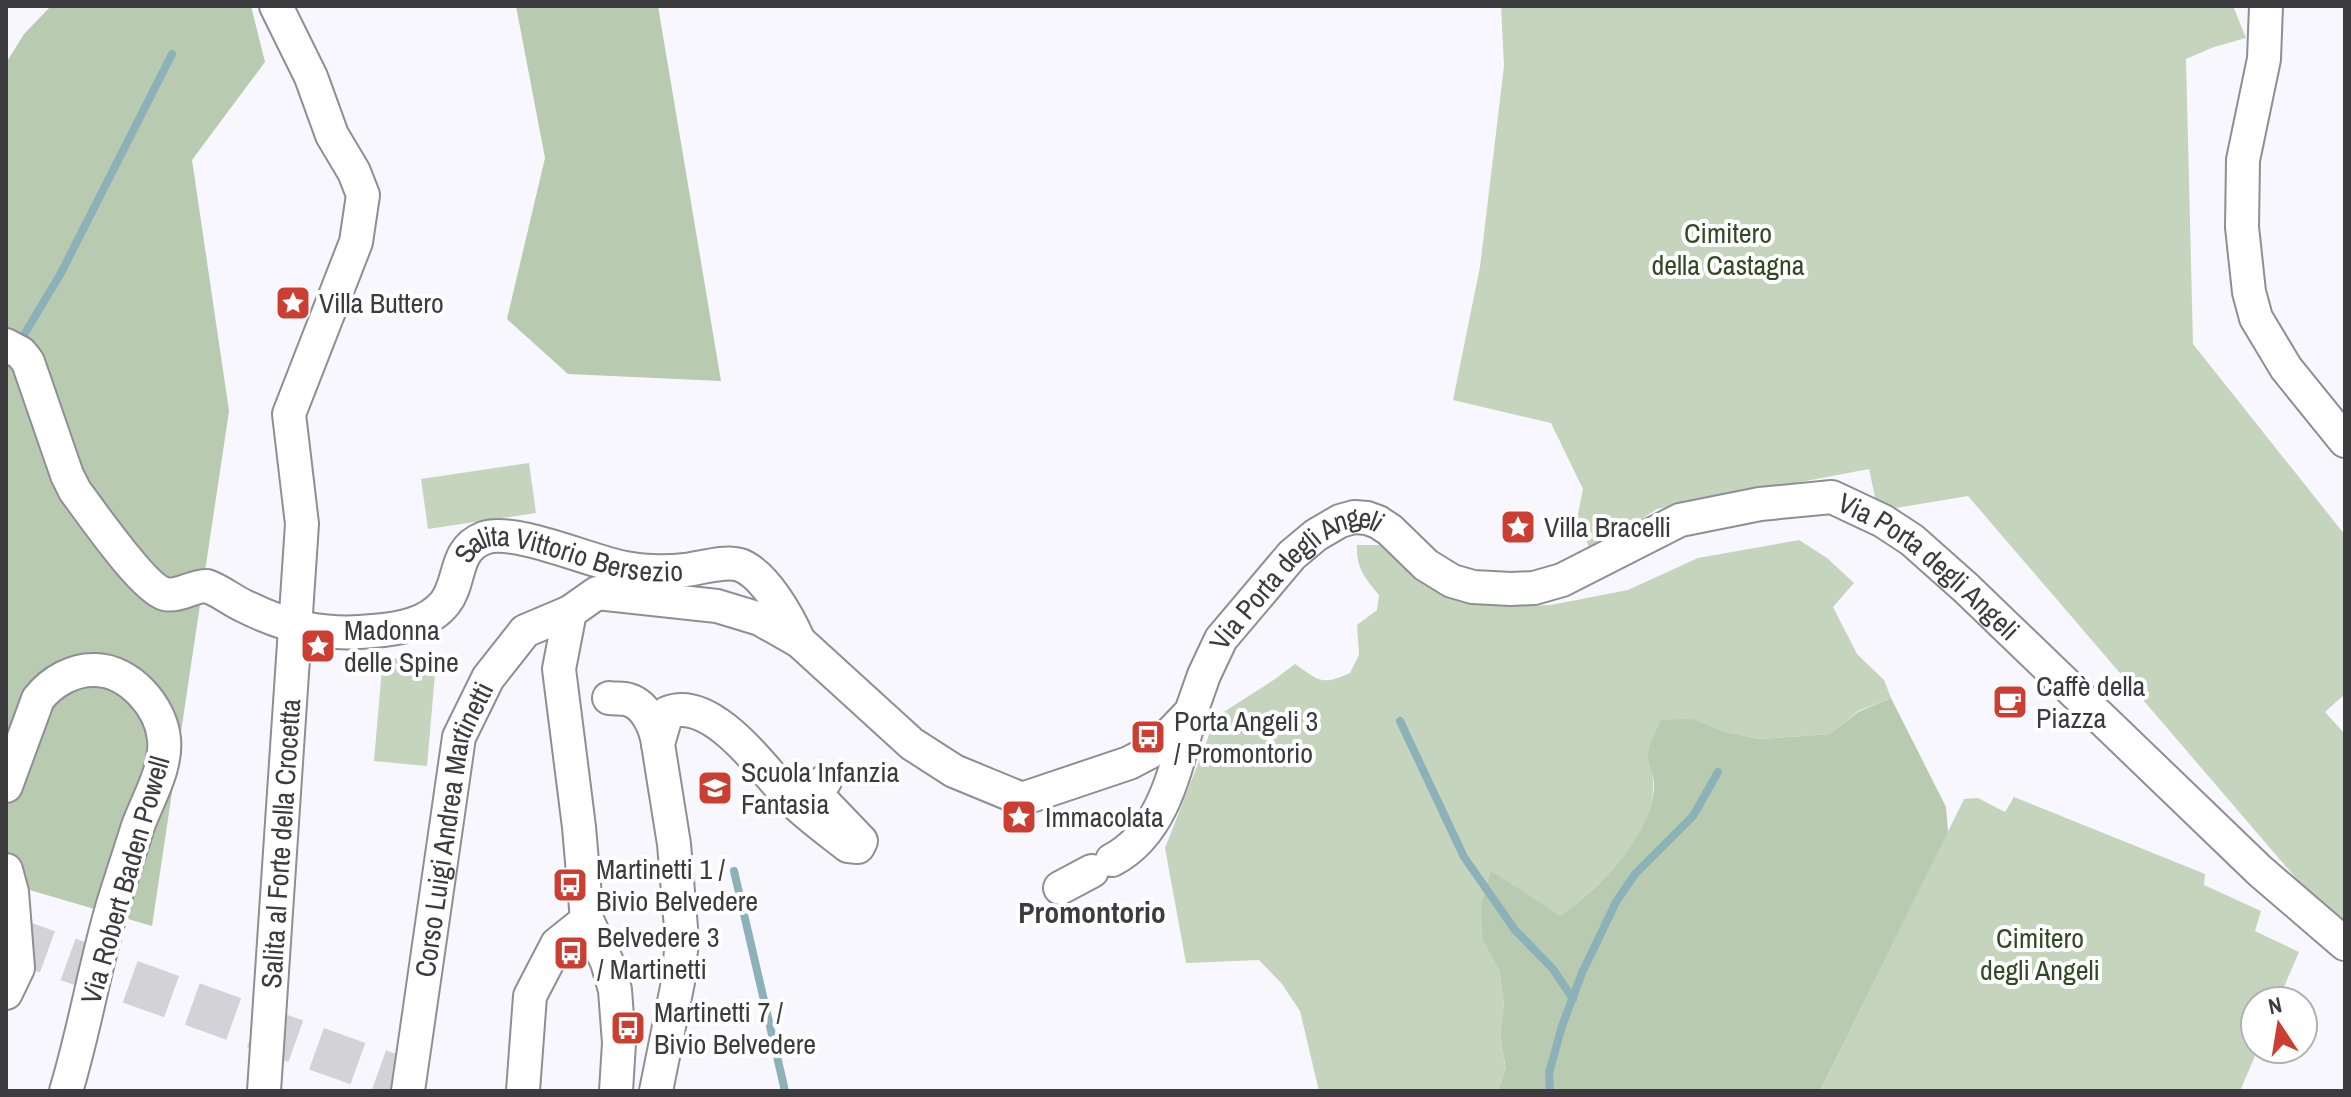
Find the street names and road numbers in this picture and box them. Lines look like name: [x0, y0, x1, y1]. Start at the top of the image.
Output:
street label: Via Porta degli Angeli: [1832, 484, 2028, 649]
street label: Via Porta degli Angeli: [1200, 497, 1392, 655]
street label: Salita Vittorio Bersezio: [445, 517, 684, 590]
street label: Corso Luigi Andrea Martinetti: [406, 676, 502, 980]
street label: Salita al Forte della Crocetta: [252, 697, 309, 990]
street label: Via Robert Baden Powell: [71, 752, 179, 1008]

